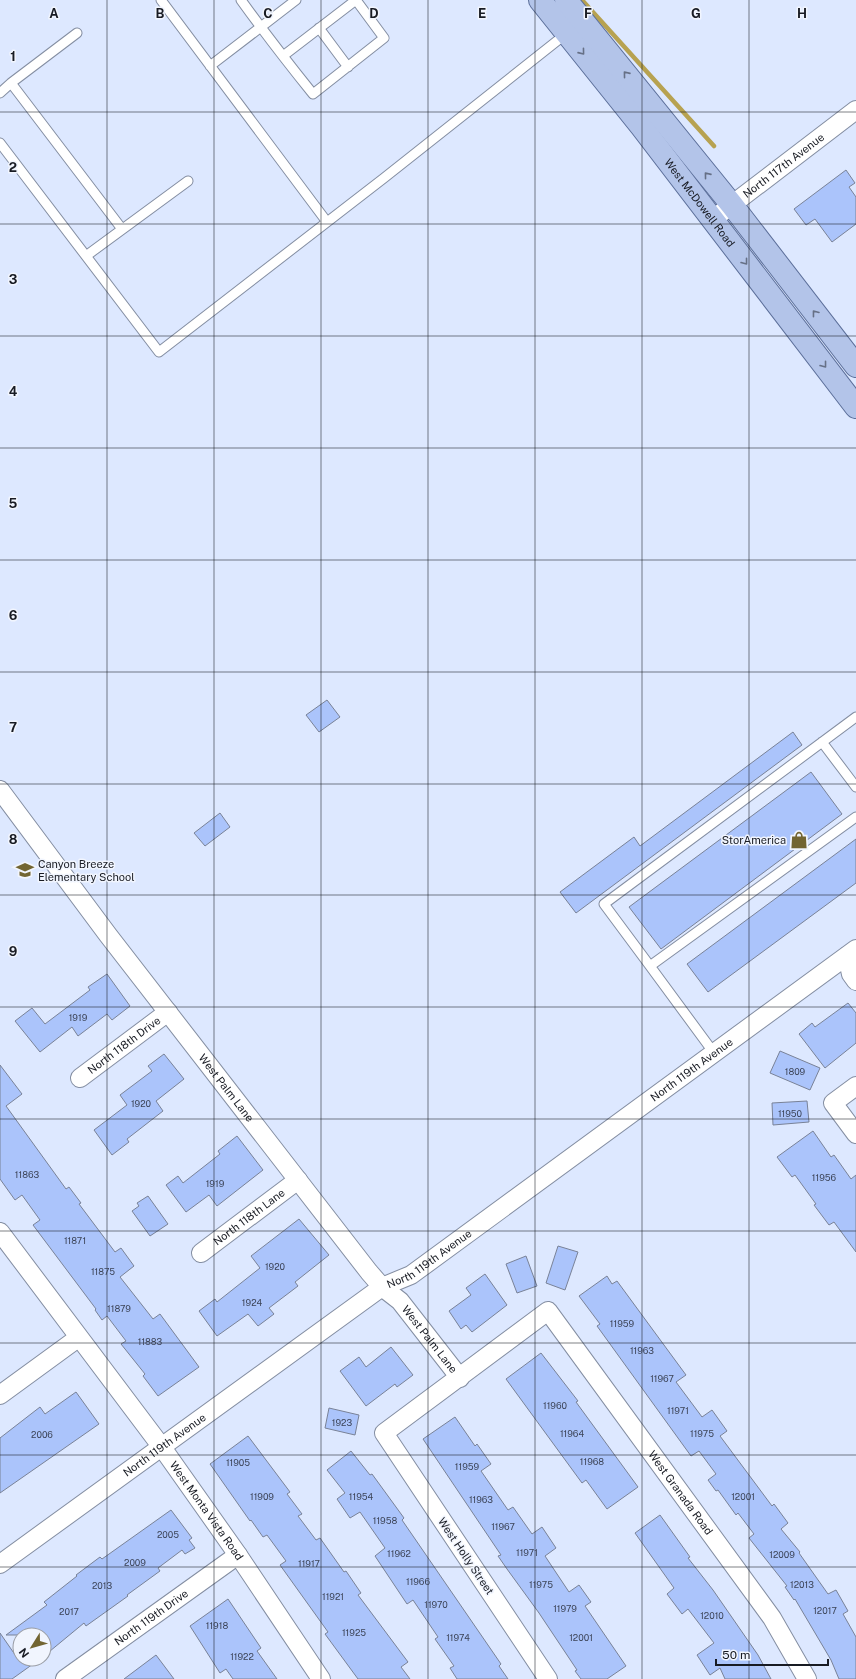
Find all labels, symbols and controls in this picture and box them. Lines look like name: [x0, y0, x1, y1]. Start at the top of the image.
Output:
text: A: [49, 6, 59, 21]
text: B: [156, 6, 165, 21]
text: C: [263, 6, 273, 21]
text: D: [369, 6, 379, 21]
text: E: [478, 6, 486, 21]
text: F: [584, 6, 592, 21]
text: G: [691, 6, 701, 21]
text: H: [797, 6, 807, 21]
one-way arrow: [578, 48, 585, 55]
text: 1: [10, 49, 16, 64]
one-way arrow: [623, 71, 630, 78]
street label: North 117th Avenue: [741, 131, 826, 200]
street label: West McDowell Road: [662, 156, 737, 249]
text: 2: [9, 160, 17, 175]
one-way arrow: [705, 173, 712, 180]
one-way arrow: [740, 258, 747, 265]
text: 3: [9, 272, 18, 287]
one-way arrow: [813, 311, 820, 318]
one-way arrow: [819, 361, 826, 368]
text: 4: [9, 384, 18, 399]
text: 5: [9, 496, 18, 511]
text: 6: [9, 608, 18, 623]
text: 7: [9, 720, 17, 735]
shop icon: StorAmerica: [789, 830, 809, 850]
text: 8: [9, 832, 18, 847]
place label: StorAmerica: [722, 834, 786, 846]
place label: Canyon Breeze Elementary School: [38, 858, 135, 883]
school or university icon: Canyon Breeze Elementary School: [15, 860, 35, 880]
text: 9: [9, 944, 17, 959]
house number: 1919: [69, 1012, 88, 1023]
street label: North 118th Drive: [85, 1014, 163, 1076]
street label: North 119th Avenue: [648, 1035, 735, 1104]
street label: West Palm Lane: [196, 1052, 256, 1124]
house number: 1809: [785, 1066, 806, 1077]
house number: 1920: [131, 1098, 152, 1109]
house number: 11950: [778, 1108, 803, 1119]
house number: 11863: [15, 1169, 39, 1180]
house number: 11956: [812, 1172, 837, 1183]
house number: 1919: [206, 1178, 225, 1189]
street label: North 118th Lane: [211, 1186, 287, 1248]
street label: North 119th Avenue: [385, 1227, 474, 1290]
house number: 11871: [64, 1235, 86, 1246]
house number: 1920: [265, 1261, 286, 1272]
house number: 11875: [91, 1266, 115, 1277]
house number: 1924: [242, 1297, 262, 1308]
house number: 11879: [107, 1303, 131, 1314]
street label: West Palm Lane: [400, 1303, 460, 1375]
house number: 11959: [610, 1318, 635, 1329]
house number: 11883: [138, 1336, 163, 1347]
house number: 11963: [630, 1345, 654, 1356]
house number: 11967: [650, 1373, 674, 1384]
house number: 11960: [543, 1400, 567, 1411]
house number: 11971: [667, 1405, 689, 1416]
street label: North 119th Avenue: [121, 1411, 208, 1479]
house number: 1923: [332, 1417, 352, 1428]
house number: 11964: [560, 1428, 584, 1439]
house number: 11975: [690, 1428, 714, 1439]
house number: 2006: [31, 1429, 53, 1440]
street label: West Granada Road: [646, 1448, 715, 1537]
house number: 11968: [580, 1456, 604, 1467]
house number: 11905: [226, 1457, 250, 1468]
street label: West Monta Vista Road: [168, 1459, 246, 1562]
house number: 11959: [455, 1461, 480, 1472]
house number: 11909: [250, 1491, 274, 1502]
house number: 11954: [349, 1491, 374, 1502]
house number: 12001: [731, 1491, 755, 1502]
house number: 11963: [469, 1494, 493, 1505]
house number: 11958: [373, 1515, 397, 1526]
street label: West Holly Street: [436, 1515, 496, 1597]
house number: 11967: [491, 1521, 515, 1532]
house number: 2005: [157, 1529, 179, 1540]
house number: 11971: [516, 1547, 538, 1558]
house number: 11962: [387, 1548, 411, 1559]
house number: 12009: [769, 1549, 795, 1560]
house number: 2009: [124, 1557, 146, 1568]
house number: 11917: [298, 1558, 320, 1569]
house number: 11966: [406, 1576, 430, 1587]
house number: 11975: [529, 1579, 553, 1590]
house number: 12013: [790, 1579, 814, 1590]
house number: 2013: [92, 1580, 112, 1591]
street label: North 119th Drive: [112, 1587, 190, 1648]
house number: 11921: [322, 1591, 344, 1602]
house number: 11970: [424, 1599, 448, 1610]
house number: 11979: [553, 1603, 577, 1614]
house number: 12017: [813, 1605, 837, 1616]
house number: 2017: [59, 1606, 79, 1617]
house number: 12010: [700, 1610, 724, 1621]
house number: 11918: [206, 1620, 228, 1631]
north arrow: [12, 1627, 52, 1667]
house number: 11925: [342, 1627, 366, 1638]
house number: 11974: [446, 1632, 470, 1643]
house number: 12001: [569, 1632, 593, 1643]
scale bar: [716, 1641, 828, 1667]
text: N: [17, 1646, 31, 1660]
text: 50 m: [722, 1648, 750, 1662]
house number: 11922: [230, 1651, 254, 1662]

